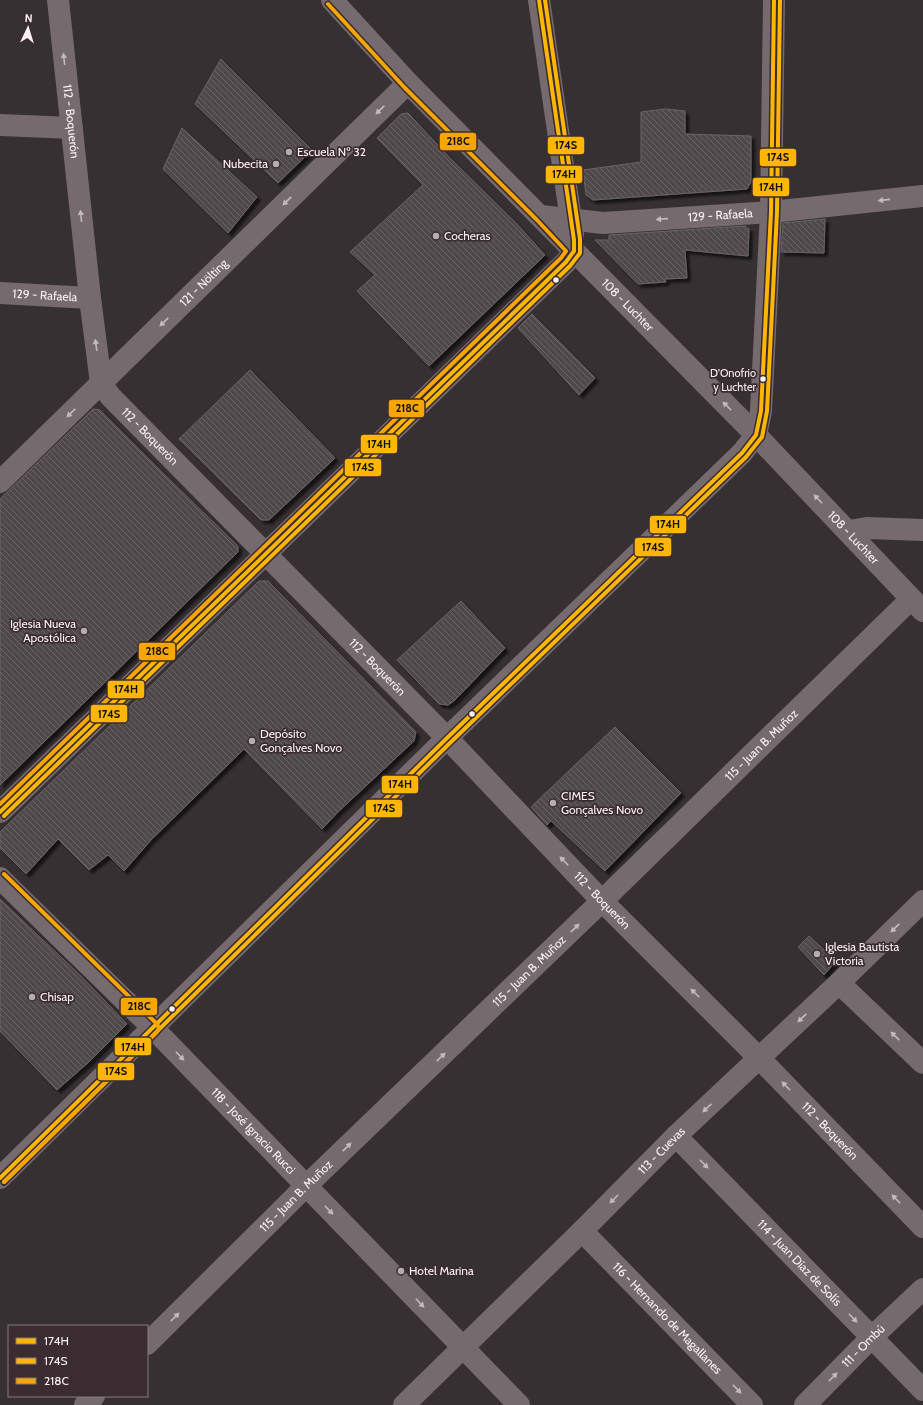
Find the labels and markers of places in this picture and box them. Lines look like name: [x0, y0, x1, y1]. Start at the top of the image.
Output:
place label: Escuela Nº 32: [297, 144, 366, 159]
marker: Escuela Nº 32: [284, 147, 294, 157]
place label: Nubecita: [223, 156, 268, 171]
marker: Nubecita: [271, 159, 281, 169]
place label: Cocheras: [444, 228, 490, 243]
marker: Cocheras: [431, 231, 441, 241]
unlabelled marker: [551, 275, 561, 285]
place label: D'Onofrio y Luchter: [710, 366, 757, 394]
marker: D'Onofrio y Luchter: [758, 374, 768, 384]
place label: Iglesia Nueva Apostólica: [10, 616, 76, 645]
marker: Iglesia Nueva Apostólica: [79, 626, 89, 636]
unlabelled marker: [467, 709, 477, 719]
place label: Depósito Gonçalves Novo: [260, 726, 342, 755]
marker: Depósito Gonçalves Novo: [247, 736, 257, 746]
place label: CIMES Gonçalves Novo: [561, 788, 643, 817]
marker: CIMES Gonçalves Novo: [548, 798, 558, 808]
place label: Iglesia Bautista Victoria: [825, 939, 900, 968]
marker: Iglesia Bautista Victoria: [812, 949, 822, 959]
place label: Chisap: [40, 989, 74, 1004]
marker: Chisap: [27, 992, 37, 1002]
unlabelled marker: [167, 1004, 177, 1014]
place label: Hotel Marina: [409, 1263, 474, 1278]
marker: Hotel Marina: [396, 1266, 406, 1276]

